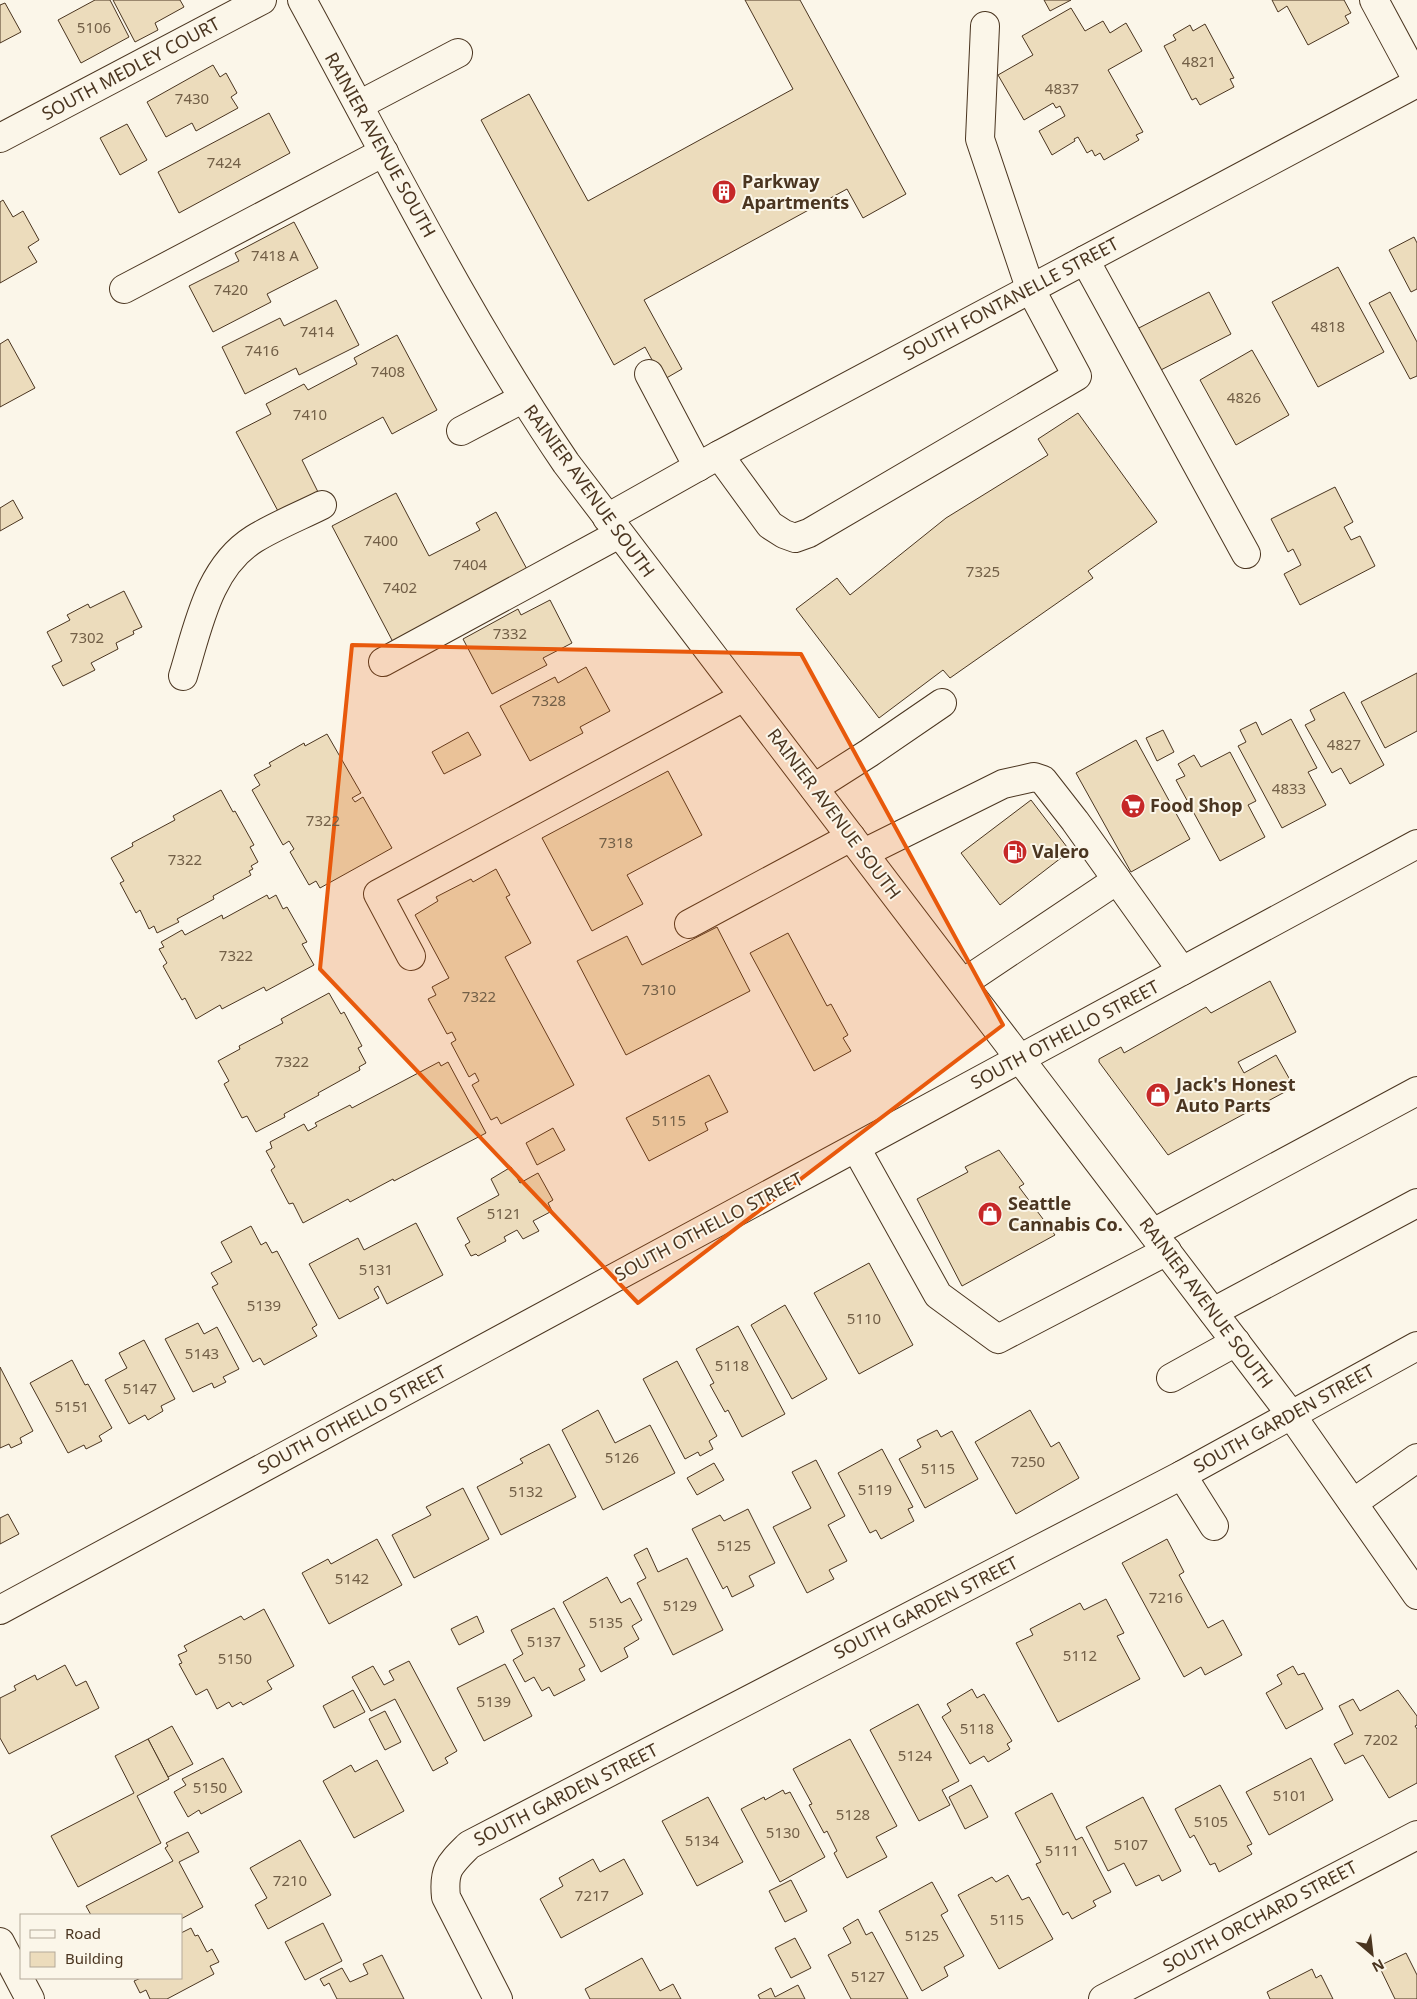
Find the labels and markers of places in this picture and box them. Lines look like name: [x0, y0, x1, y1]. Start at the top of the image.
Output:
place label: Parkway Apartments: [742, 169, 849, 214]
building icon: Parkway Apartments: [711, 179, 737, 205]
supermarket icon: Food Shop: [1120, 793, 1146, 819]
place label: Food Shop: [1150, 793, 1243, 817]
fuel station icon: Valero: [1002, 839, 1028, 865]
place label: Valero: [1032, 839, 1089, 863]
place label: Jack's Honest Auto Parts: [1174, 1072, 1296, 1117]
shop icon: Jack's Honest Auto Parts: [1145, 1082, 1171, 1108]
place label: Seattle Cannabis Co.: [1008, 1191, 1123, 1236]
shop icon: Seattle Cannabis Co.: [977, 1201, 1003, 1227]

